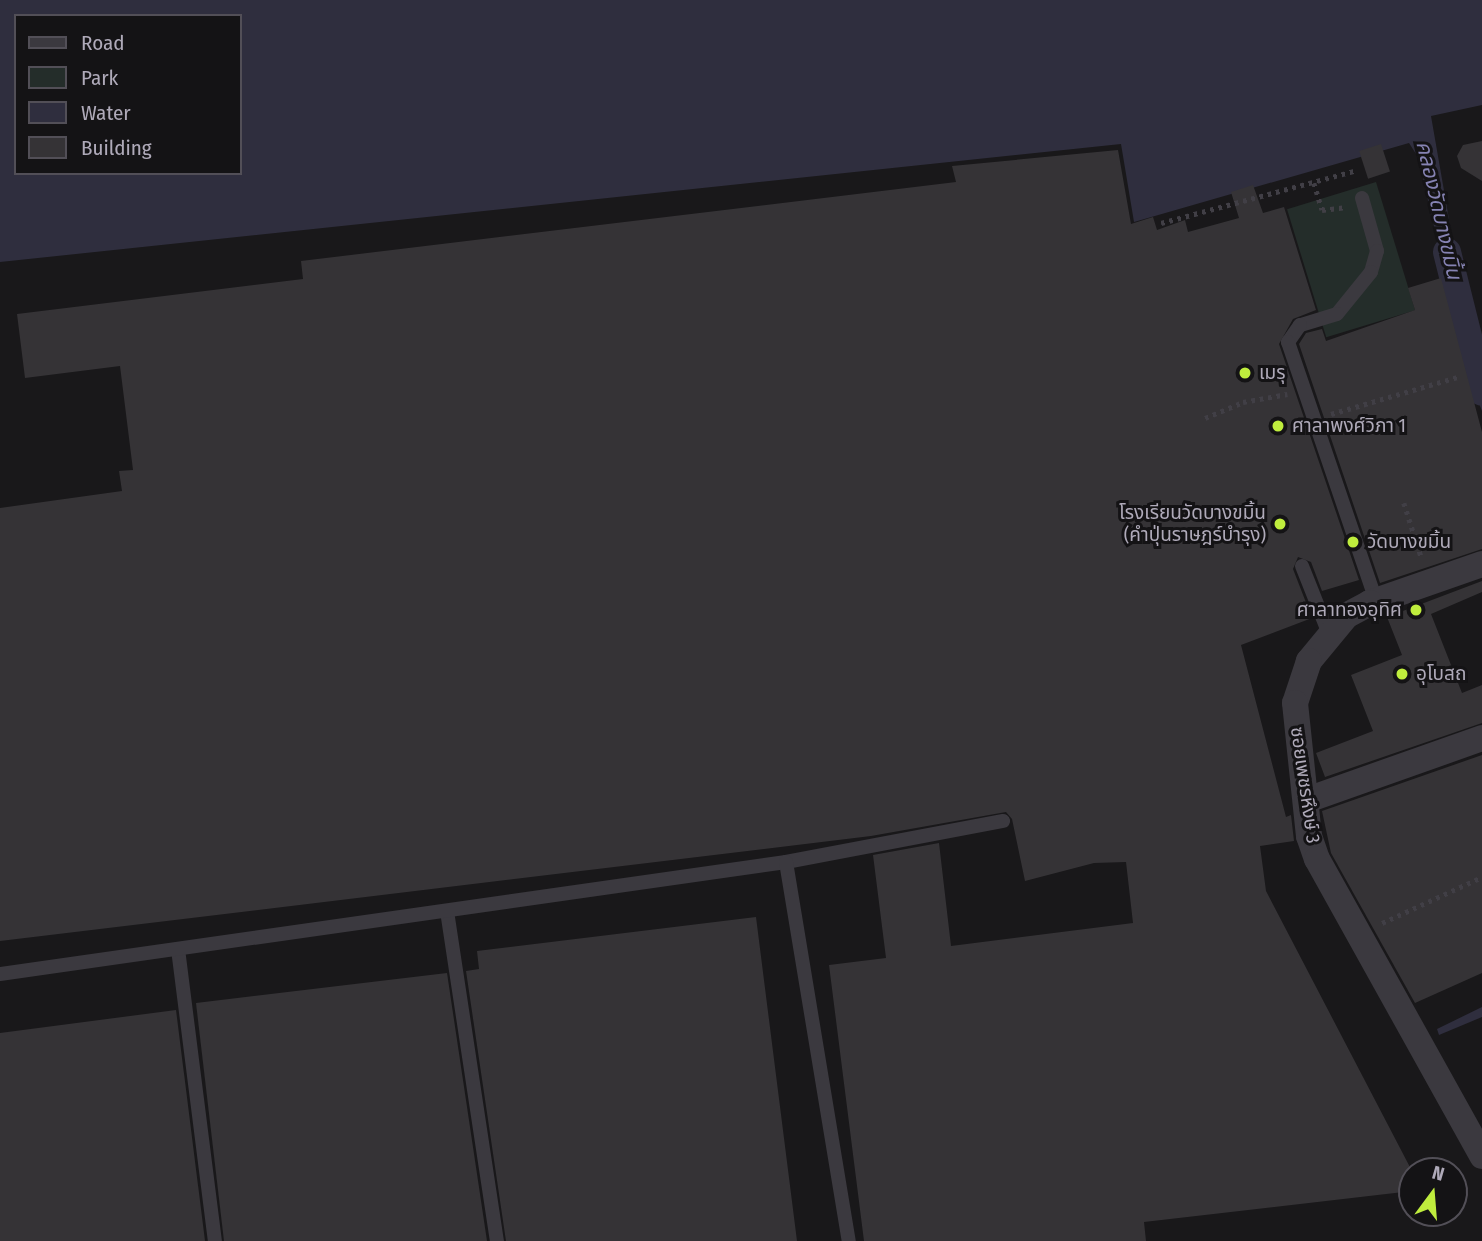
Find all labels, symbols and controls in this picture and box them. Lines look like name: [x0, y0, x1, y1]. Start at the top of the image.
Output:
legend: [14, 14, 242, 175]
text: Road: [81, 30, 125, 56]
text: Park: [81, 65, 118, 91]
text: Water: [81, 100, 131, 126]
text: Building: [81, 135, 152, 161]
water label: คลองวัดบางขมิ้น: [1411, 138, 1467, 282]
place label: เมรุ: [1259, 362, 1286, 384]
marker: เมรุ: [1237, 365, 1253, 381]
place label: ศาลาพงศ์วิภา 1: [1292, 415, 1406, 437]
marker: ศาลาพงศ์วิภา 1: [1270, 418, 1286, 434]
place label: โรงเรียนวัดบางขมิ้น (คำปุ่นราษฎร์บำรุง): [1119, 502, 1266, 546]
marker: โรงเรียนวัดบางขมิ้น (คำปุ่นราษฎร์บำรุง): [1272, 516, 1288, 532]
place label: วัดบางขมิ้น: [1367, 531, 1451, 553]
marker: วัดบางขมิ้น: [1345, 534, 1361, 550]
place label: ศาลาทองอุทิศ: [1297, 599, 1402, 621]
marker: ศาลาทองอุทิศ: [1408, 602, 1424, 618]
place label: อุโบสถ: [1416, 663, 1466, 685]
marker: อุโบสถ: [1394, 666, 1410, 682]
street label: ซอยเพชรหึงษ์ 3: [1286, 725, 1324, 845]
north arrow: [1398, 1157, 1468, 1227]
text: N: [1430, 1161, 1447, 1186]

